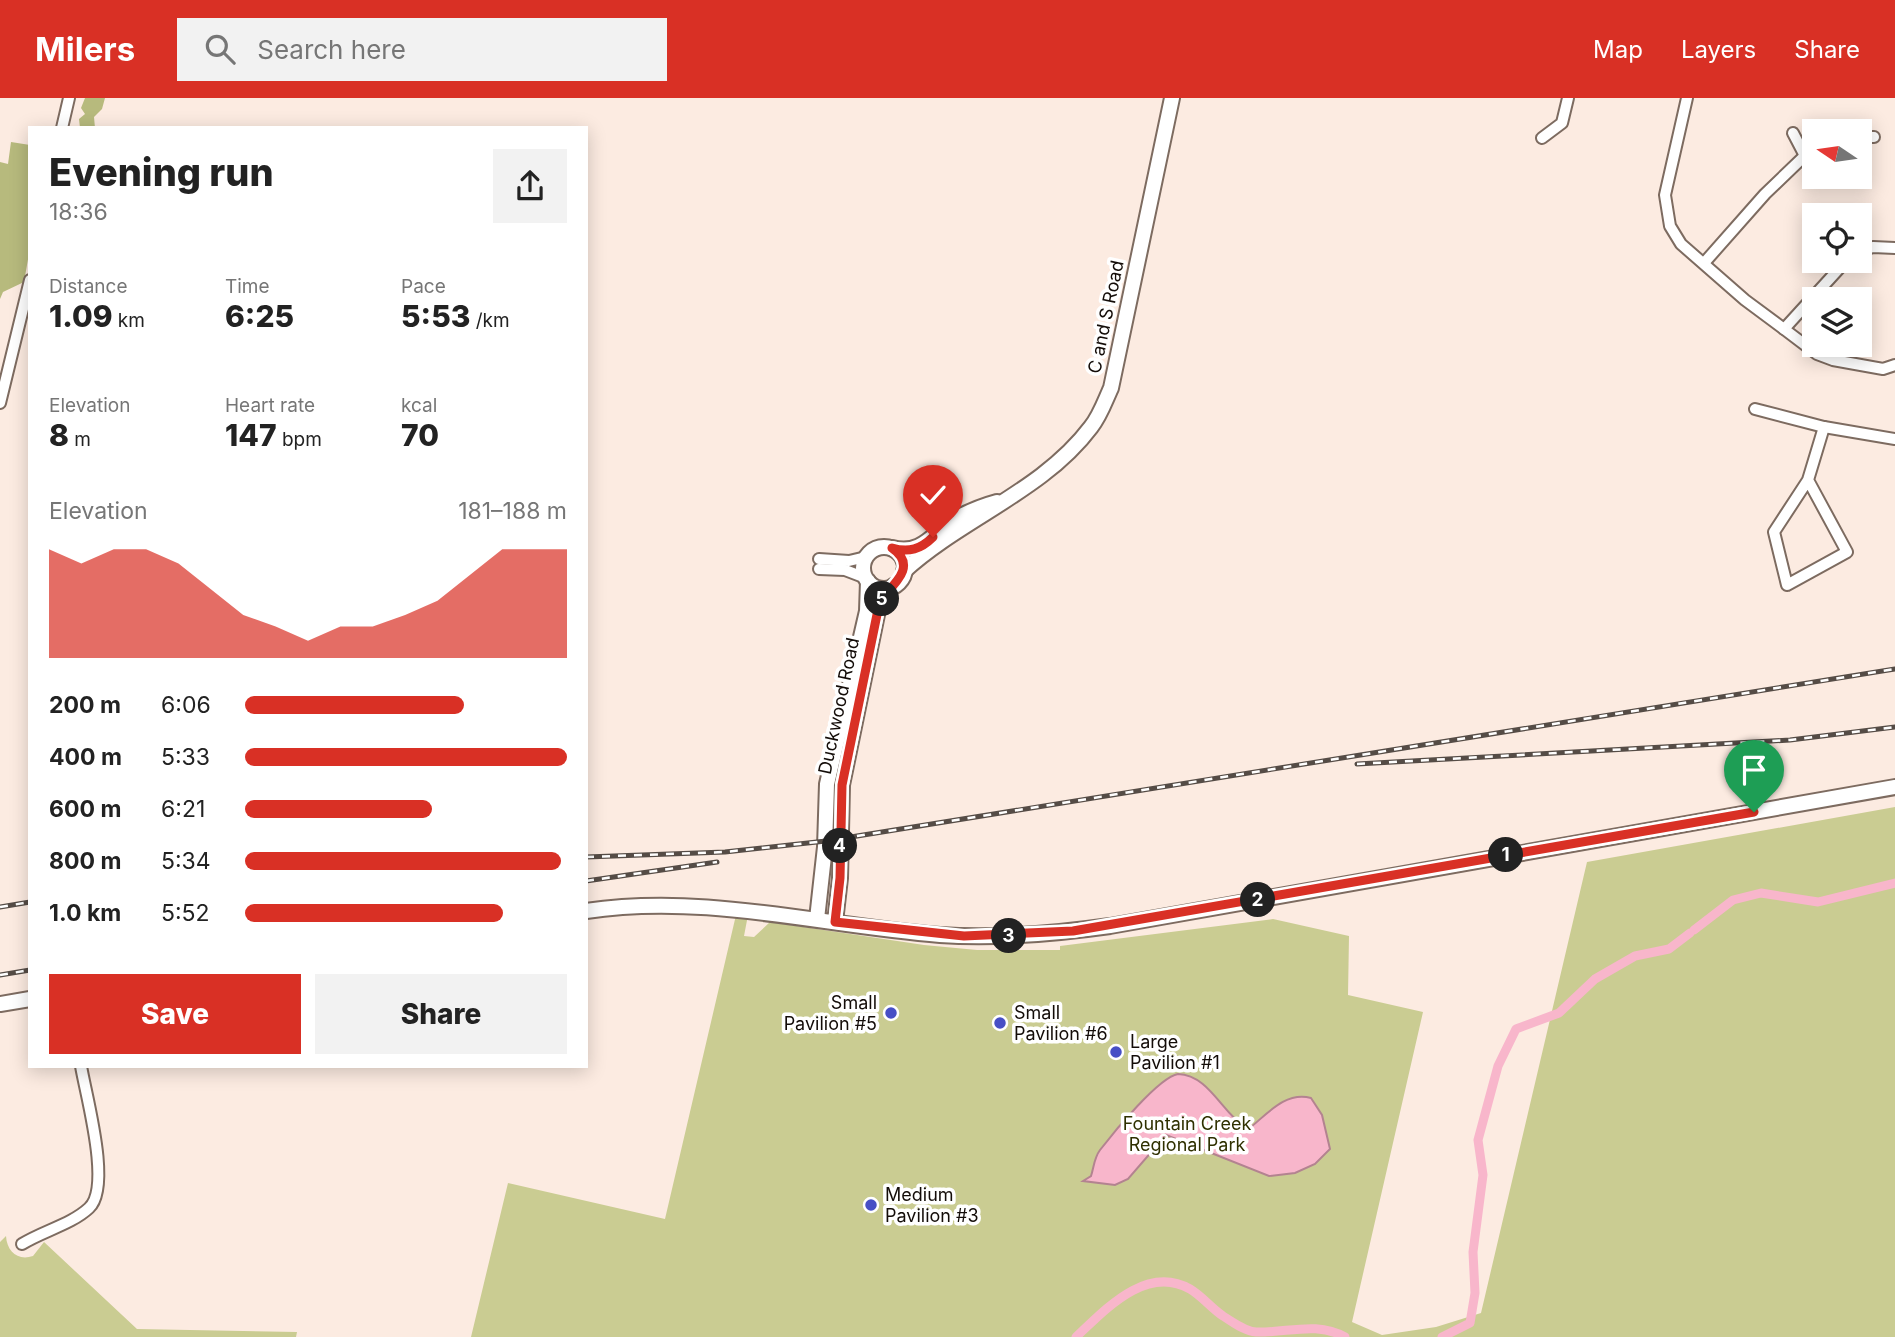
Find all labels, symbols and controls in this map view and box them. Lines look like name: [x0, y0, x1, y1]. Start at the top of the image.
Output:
search box: [177, 18, 667, 81]
text: Milers: [35, 29, 135, 69]
icon: search: [201, 30, 239, 68]
text: Search here: [257, 34, 406, 65]
text: Map: [1593, 35, 1643, 64]
text: Layers: [1681, 35, 1756, 64]
text: Share: [1794, 35, 1860, 64]
north arrow: [1802, 119, 1872, 189]
map controls: [1802, 119, 1872, 357]
text: Evening run: [49, 149, 274, 195]
button: share: [493, 149, 567, 223]
text: 18:36: [49, 198, 108, 226]
button: locate: [1802, 203, 1872, 273]
street label: C and S Road: [1083, 258, 1128, 375]
text: Distance: [49, 275, 127, 298]
text: Time: [225, 275, 270, 298]
text: Pace: [401, 275, 446, 298]
button: layers: [1802, 287, 1872, 357]
text: 1.09: [49, 298, 113, 334]
text: 6:25: [225, 298, 294, 334]
text: 5:53: [401, 298, 470, 334]
text: km: [113, 309, 145, 332]
text: /km: [470, 309, 510, 332]
text: Elevation: [49, 394, 130, 417]
text: Heart rate: [225, 394, 315, 417]
text: kcal: [401, 394, 437, 417]
text: 8: [49, 417, 69, 453]
text: 147: [225, 417, 277, 453]
text: 70: [401, 417, 439, 453]
text: m: [69, 428, 91, 451]
text: bpm: [277, 428, 322, 451]
pin: [903, 465, 963, 537]
icon: check: [914, 476, 952, 514]
text: Elevation: [49, 497, 148, 525]
text: 181–188 m: [458, 497, 567, 525]
pin: 5: [864, 582, 900, 616]
text: 5: [875, 587, 888, 610]
street label: Duckwood Road: [814, 636, 863, 776]
text: 200 m: [49, 691, 121, 719]
text: 6:06: [161, 691, 211, 719]
pin: [1724, 740, 1784, 812]
text: 400 m: [49, 743, 122, 771]
text: 5:33: [161, 743, 210, 771]
icon: arrive: [1735, 751, 1773, 789]
text: 600 m: [49, 795, 121, 823]
text: 6:21: [161, 795, 205, 823]
pin: 4: [822, 828, 858, 864]
text: 4: [833, 834, 846, 857]
pin: 1: [1488, 838, 1524, 872]
text: 1: [1501, 843, 1510, 866]
text: 800 m: [49, 847, 121, 875]
text: 5:34: [161, 847, 211, 875]
pin: 2: [1240, 882, 1276, 918]
text: 2: [1252, 888, 1263, 911]
text: 1.0 km: [49, 899, 121, 927]
text: 5:52: [161, 899, 210, 927]
pin: 3: [992, 918, 1026, 954]
text: 3: [1002, 924, 1015, 947]
button: Save: [49, 974, 301, 1054]
button: Share: [315, 974, 567, 1054]
place label: Small Pavilion #5: [784, 992, 877, 1034]
place label: Small Pavilion #6: [1014, 1002, 1108, 1044]
marker: Small Pavilion #5: [883, 1005, 899, 1021]
marker: Small Pavilion #6: [992, 1015, 1008, 1031]
place label: Large Pavilion #1: [1130, 1031, 1220, 1073]
marker: Large Pavilion #1: [1108, 1044, 1124, 1060]
park label: Fountain Creek Regional Park: [1123, 1113, 1251, 1155]
place label: Medium Pavilion #3: [885, 1184, 979, 1226]
marker: Medium Pavilion #3: [863, 1197, 879, 1213]

